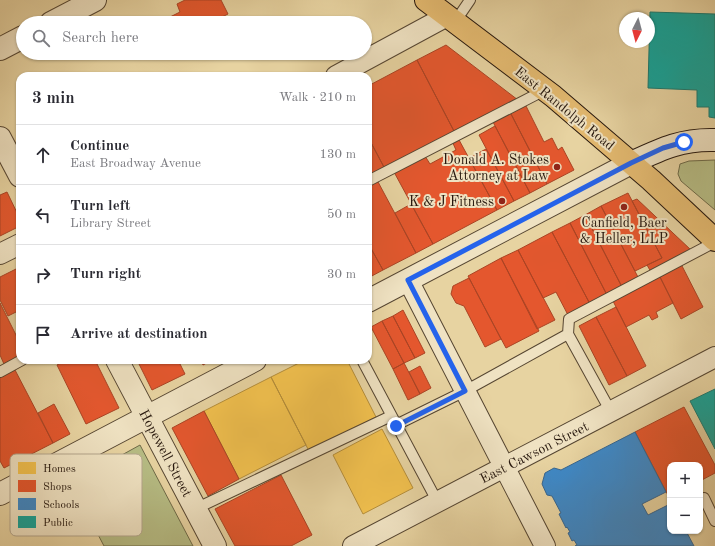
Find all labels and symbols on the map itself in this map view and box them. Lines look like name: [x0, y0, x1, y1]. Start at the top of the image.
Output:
north arrow: [619, 12, 655, 48]
street label: East Randolph Road: [512, 64, 617, 153]
route start: [675, 133, 693, 151]
place label: Donald A. Stokes Attorney at Law: [443, 153, 549, 183]
marker: Donald A. Stokes Attorney at Law: [552, 162, 562, 172]
place label: K & J Fitness: [409, 195, 494, 209]
marker: K & J Fitness: [497, 196, 507, 206]
marker: Canfield, Baer & Heller, LLP: [619, 202, 629, 212]
place label: Canfield, Baer & Heller, LLP: [580, 216, 668, 246]
street label: Hopewell Street: [136, 407, 194, 500]
route end: [387, 417, 405, 435]
street label: East Cawson Street: [478, 419, 591, 486]
legend: [10, 454, 142, 536]
text: Homes: [43, 464, 76, 475]
text: Shops: [43, 482, 72, 493]
text: Schools: [43, 500, 79, 511]
text: Public: [43, 518, 73, 529]

